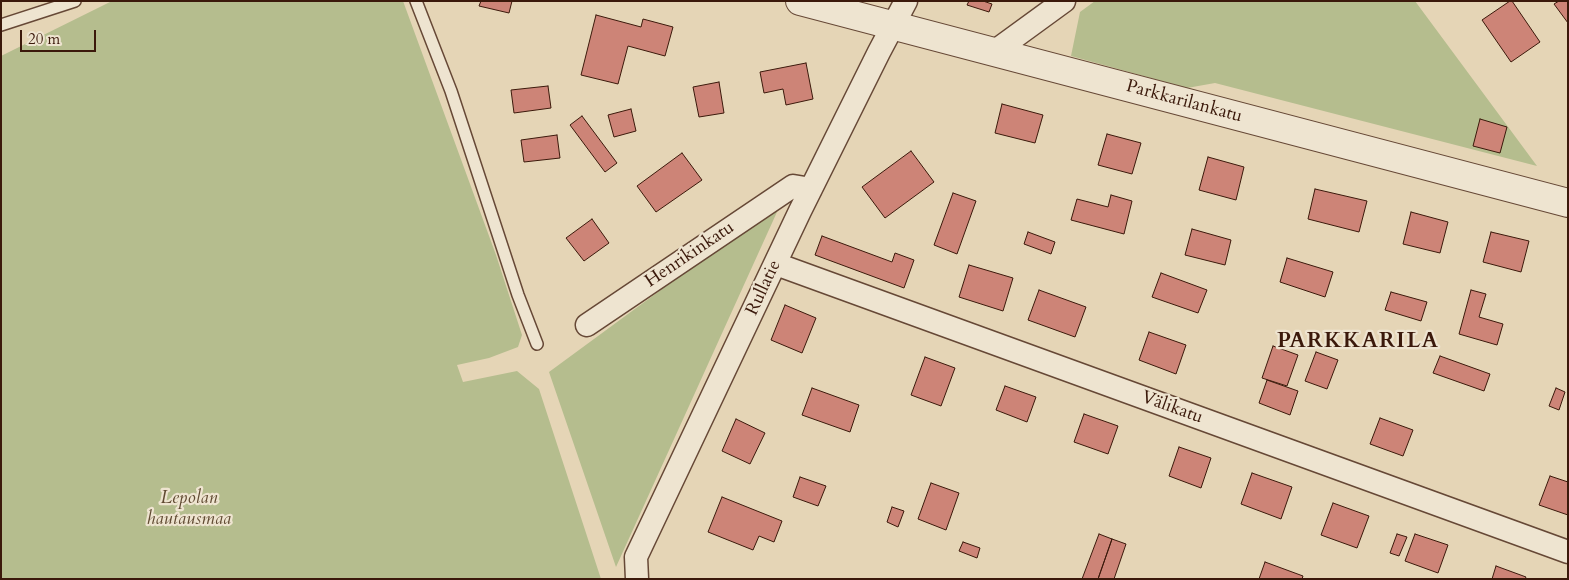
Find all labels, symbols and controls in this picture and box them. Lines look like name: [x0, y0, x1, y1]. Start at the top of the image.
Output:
scale bar: [22, 20, 99, 52]
text: 20 m: [28, 29, 60, 49]
street label: Parkkarilankatu: [1124, 76, 1244, 128]
street label: Henrikinkatu: [641, 217, 739, 293]
street label: Rullatie: [742, 257, 786, 319]
district label: PARKKARILA: [1276, 329, 1440, 355]
street label: Välikatu: [1138, 387, 1206, 429]
park label: Lepolan hautausmaa: [147, 488, 231, 530]

